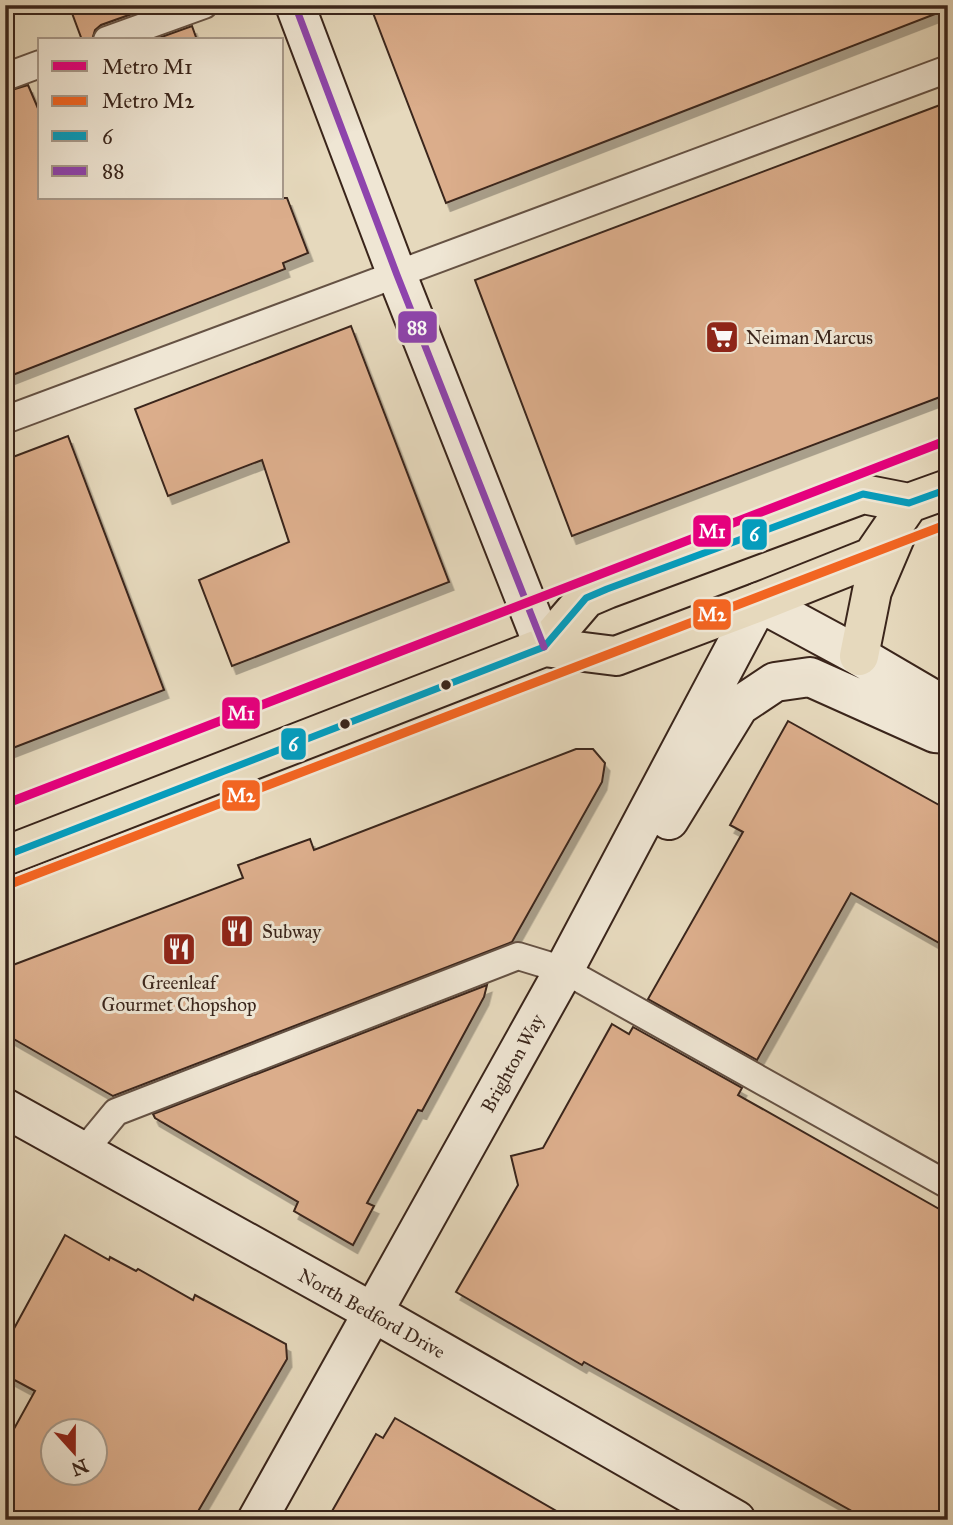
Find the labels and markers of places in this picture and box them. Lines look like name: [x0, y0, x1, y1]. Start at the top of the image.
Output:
supermarket icon: Neiman Marcus: [703, 318, 741, 356]
place label: Neiman Marcus: [746, 326, 873, 349]
unlabelled marker: [439, 678, 453, 692]
unlabelled marker: [338, 717, 352, 731]
restaurant icon: Subway: [218, 912, 256, 950]
place label: Subway: [262, 920, 322, 943]
restaurant icon: Greenleaf Gourmet Chopshop: [160, 930, 198, 968]
place label: Greenleaf Gourmet Chopshop: [102, 971, 256, 1016]

